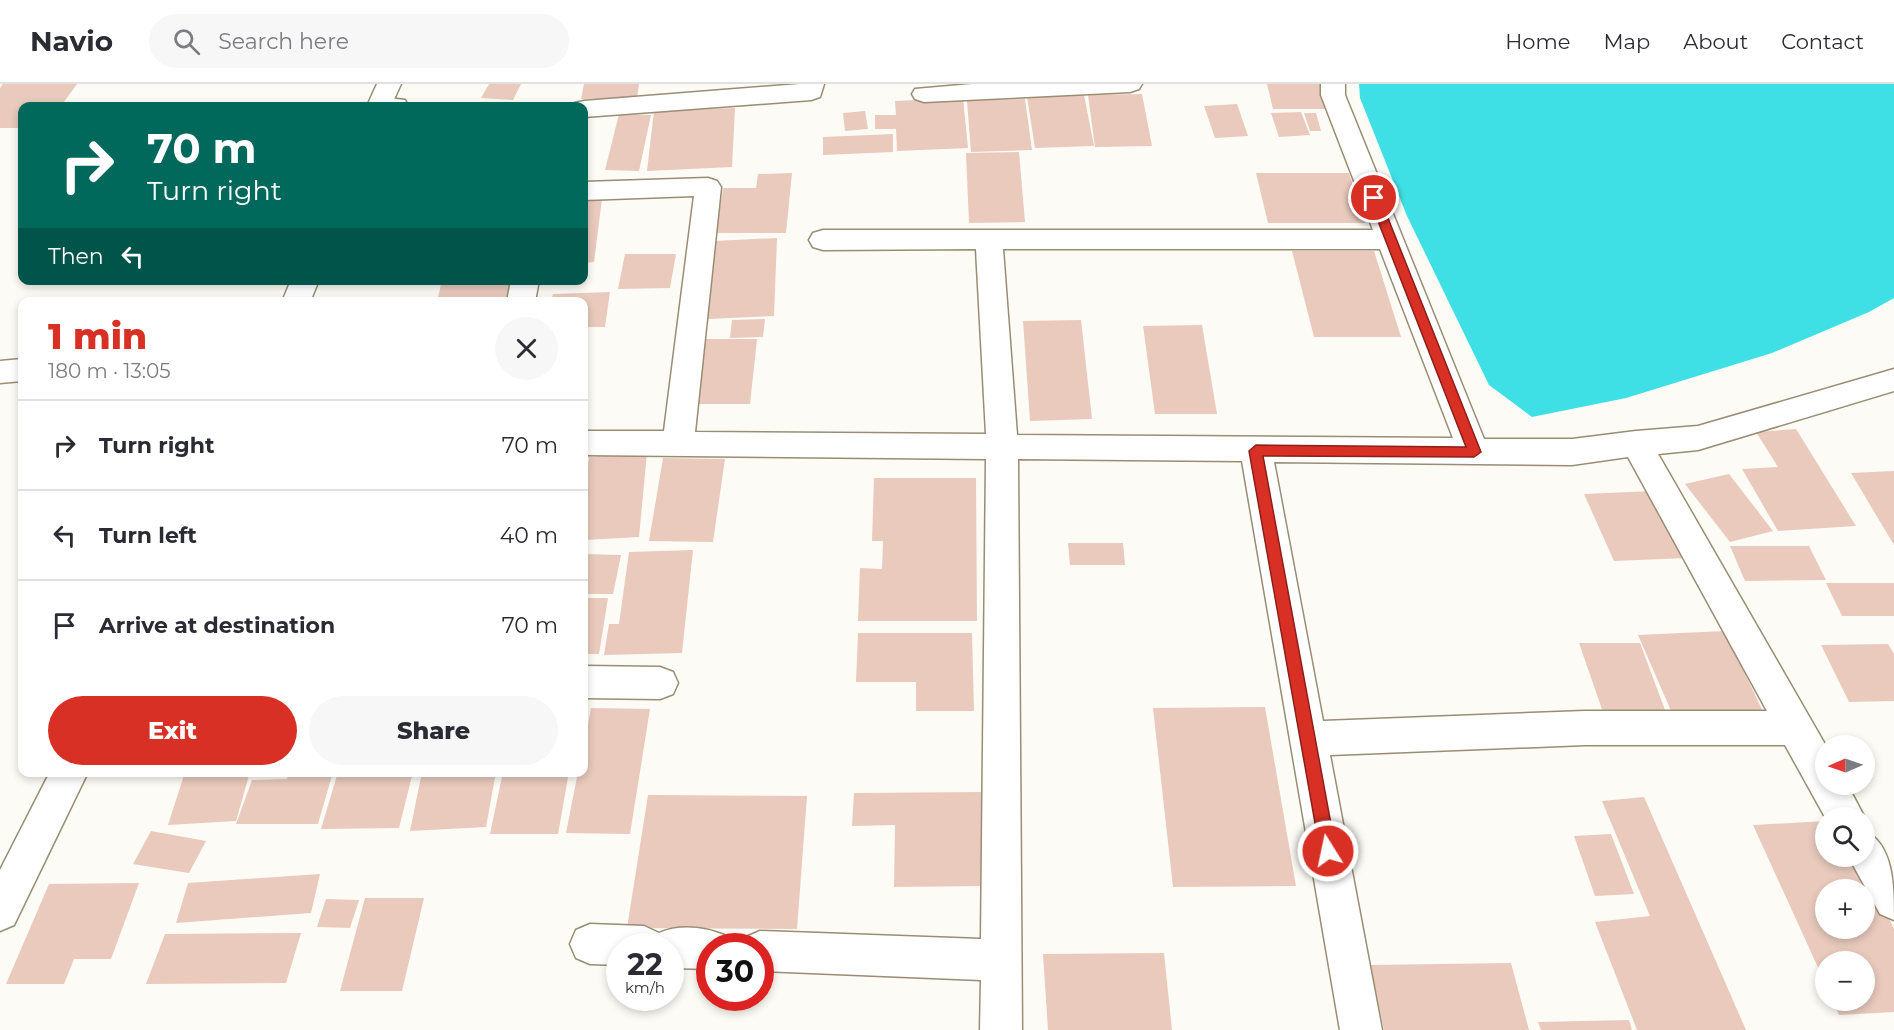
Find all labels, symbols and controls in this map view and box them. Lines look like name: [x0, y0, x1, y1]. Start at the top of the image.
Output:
search box: [149, 14, 569, 68]
text: Navio: [30, 24, 113, 58]
icon: search: [170, 25, 203, 58]
text: Search here: [218, 28, 349, 55]
text: Home: [1505, 29, 1570, 54]
text: Map: [1603, 29, 1650, 54]
text: About: [1683, 29, 1748, 54]
text: Contact: [1781, 29, 1864, 54]
text: 70 m: [147, 122, 257, 174]
icon: right: [48, 126, 126, 204]
pin: [1348, 172, 1399, 223]
text: Turn right: [147, 174, 282, 207]
icon: arrive: [1357, 181, 1390, 214]
icon: left: [116, 240, 149, 273]
text: Then: [48, 243, 104, 270]
text: 1 min: [48, 314, 147, 358]
button: close: [495, 317, 558, 380]
text: 180 m · 13:05: [48, 359, 171, 383]
icon: right: [48, 429, 81, 462]
text: Turn right: [99, 432, 214, 459]
text: 70 m: [502, 432, 558, 459]
icon: left: [48, 519, 81, 552]
text: Turn left: [99, 522, 197, 549]
text: 40 m: [500, 522, 558, 549]
icon: arrive: [48, 609, 81, 642]
text: Arrive at destination: [99, 612, 335, 639]
text: 70 m: [502, 612, 558, 639]
button: Exit: [48, 696, 297, 765]
button: Share: [309, 696, 558, 765]
north arrow: [1815, 735, 1875, 795]
map controls: [1815, 735, 1875, 1011]
button: search: [1815, 807, 1875, 867]
position arrow: [1296, 819, 1360, 883]
button: +: [1815, 879, 1875, 939]
speed limit sign: 30: [696, 933, 774, 1011]
text: 22: [627, 946, 663, 983]
button: −: [1815, 951, 1875, 1011]
text: km/h: [625, 978, 665, 997]

